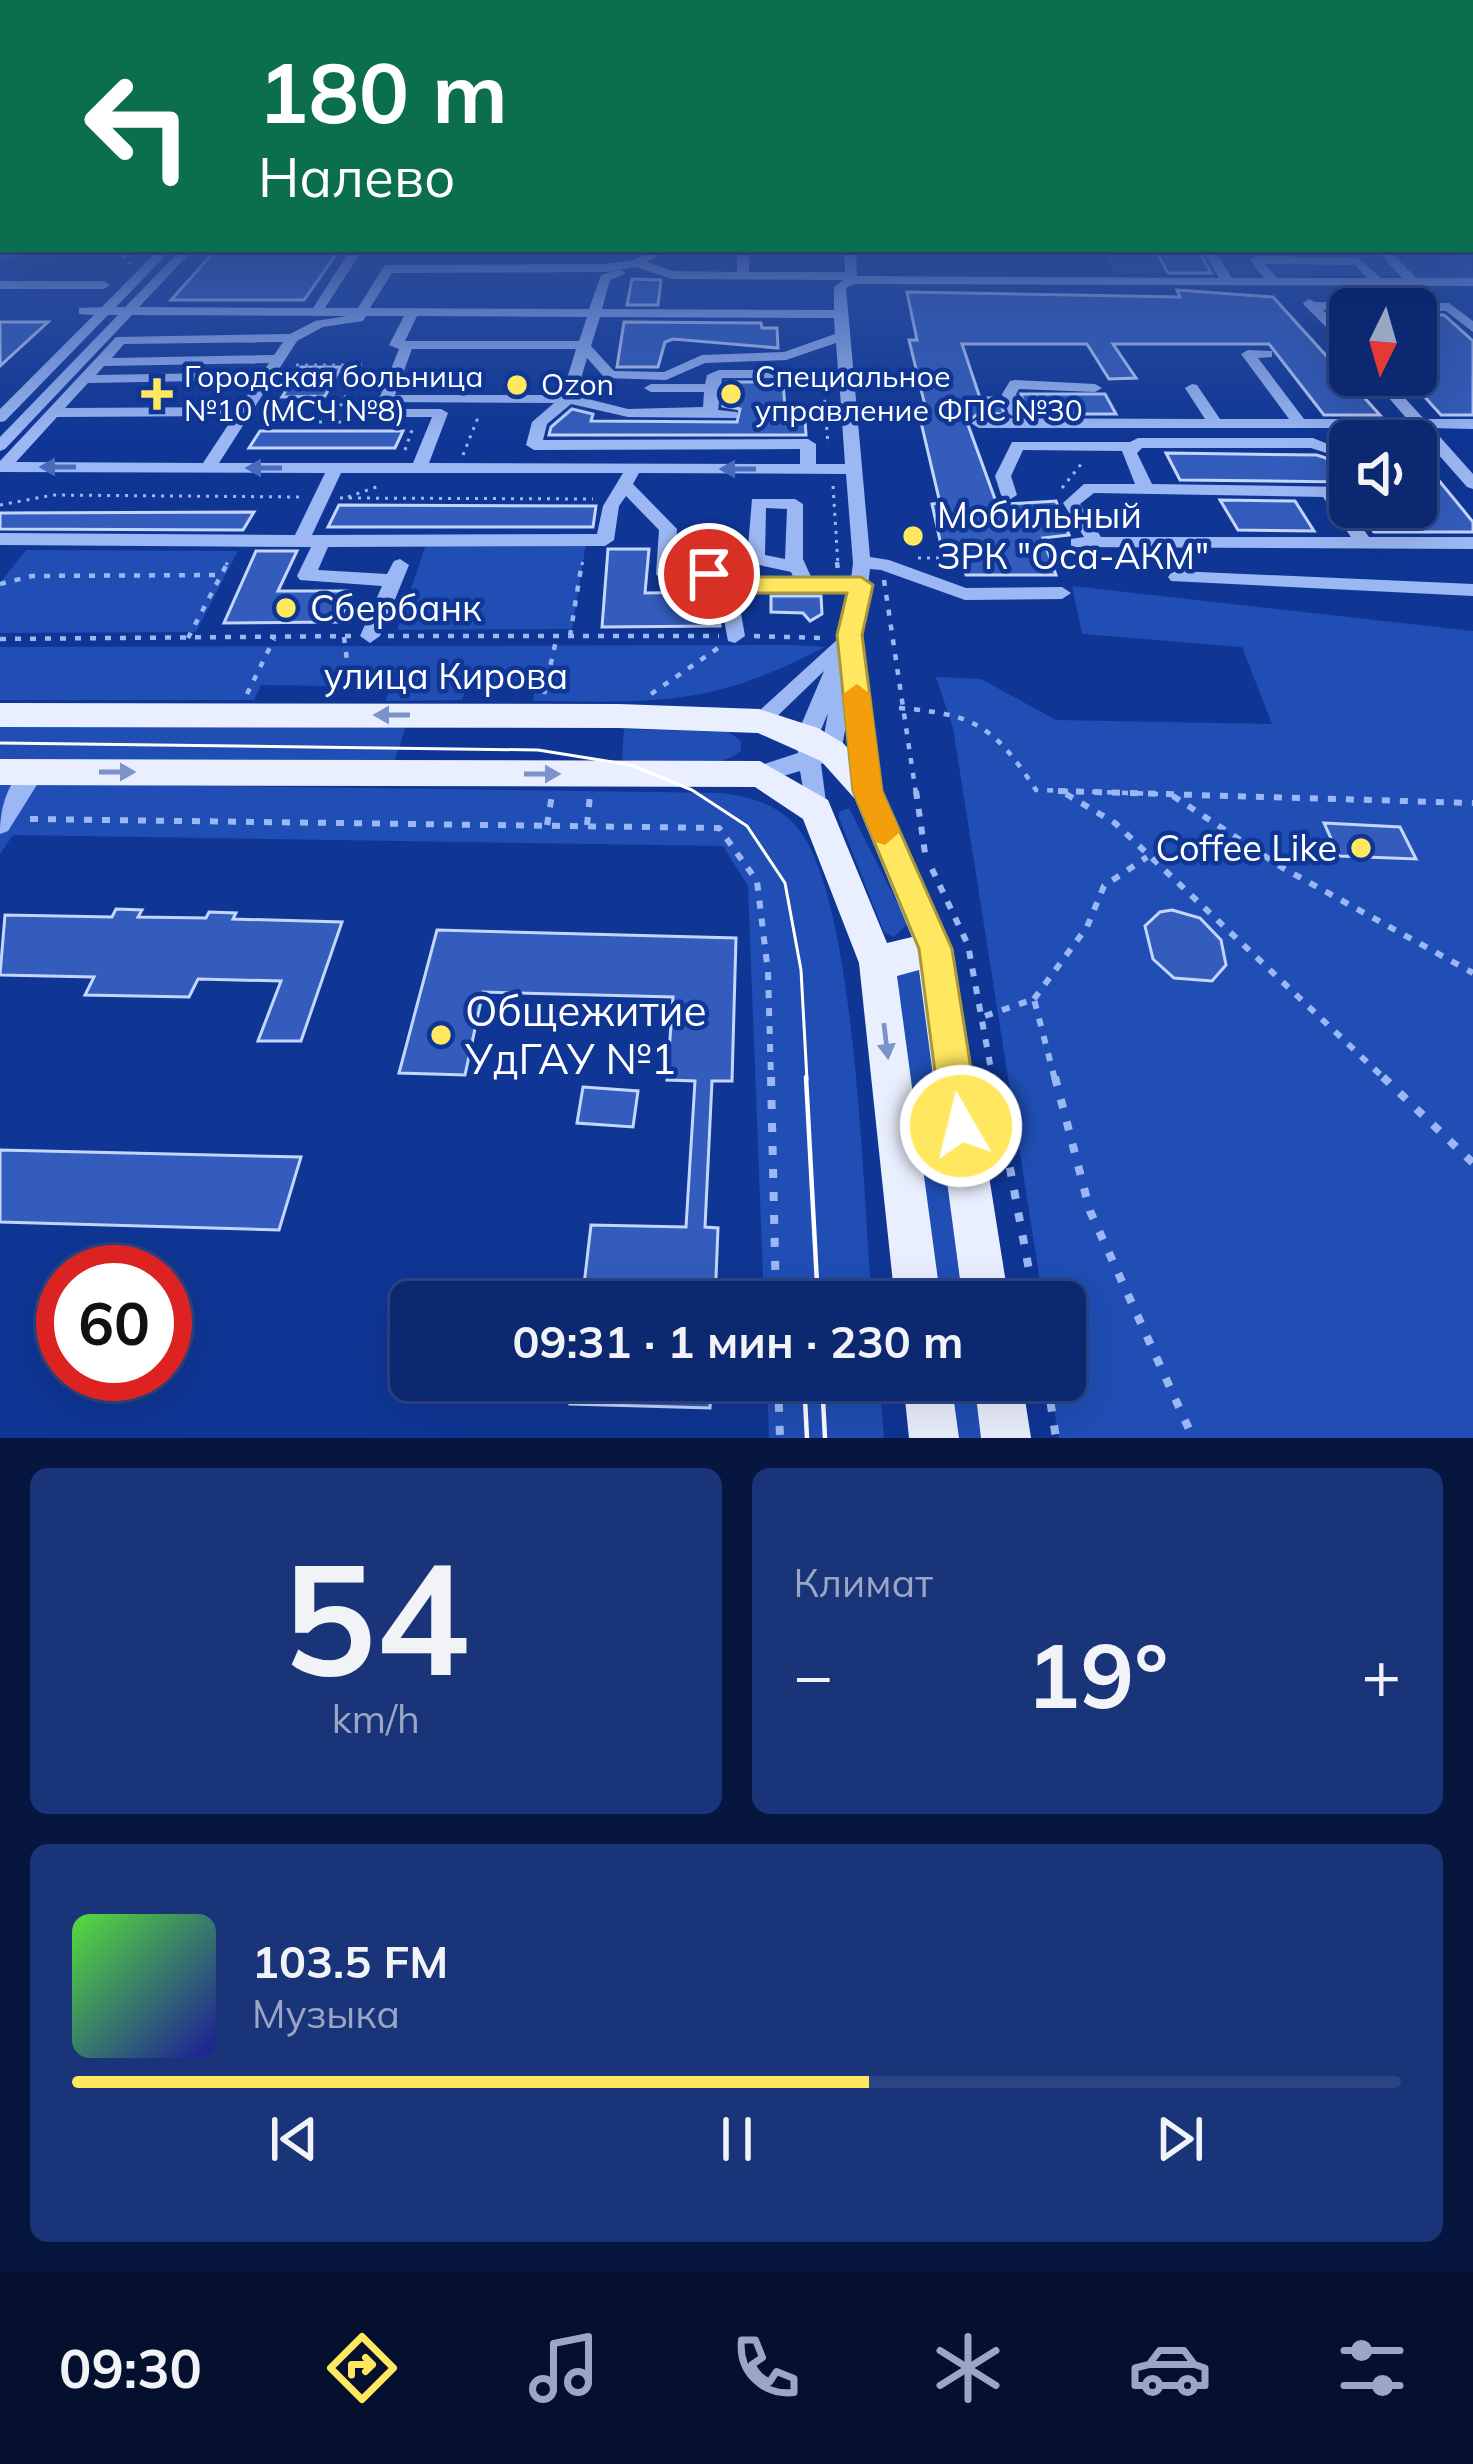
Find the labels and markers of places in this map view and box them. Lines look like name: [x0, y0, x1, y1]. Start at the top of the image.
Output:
place label: Городская больница №10 (МСЧ №8): [184, 357, 483, 429]
place label: Специальное управление ФПС №30: [755, 357, 1083, 429]
place label: Ozon: [541, 365, 614, 403]
marker: Ozon: [504, 372, 530, 398]
marker: Городская больница №10 (МСЧ №8): [141, 378, 173, 410]
marker: Специальное управление ФПС №30: [718, 381, 744, 407]
place label: Мобильный ЗРК "Оса-АКМ": [937, 492, 1209, 578]
pin: [658, 523, 760, 625]
marker: Мобильный ЗРК "Оса-АКМ": [900, 523, 926, 549]
place label: Сбербанк: [310, 585, 482, 630]
marker: Сбербанк: [273, 595, 299, 621]
place label: Coffee Like: [1156, 825, 1337, 870]
marker: Coffee Like: [1348, 835, 1374, 861]
place label: Общежитие УдГАУ №1: [464, 984, 707, 1085]
marker: Общежитие УдГАУ №1: [428, 1022, 454, 1048]

